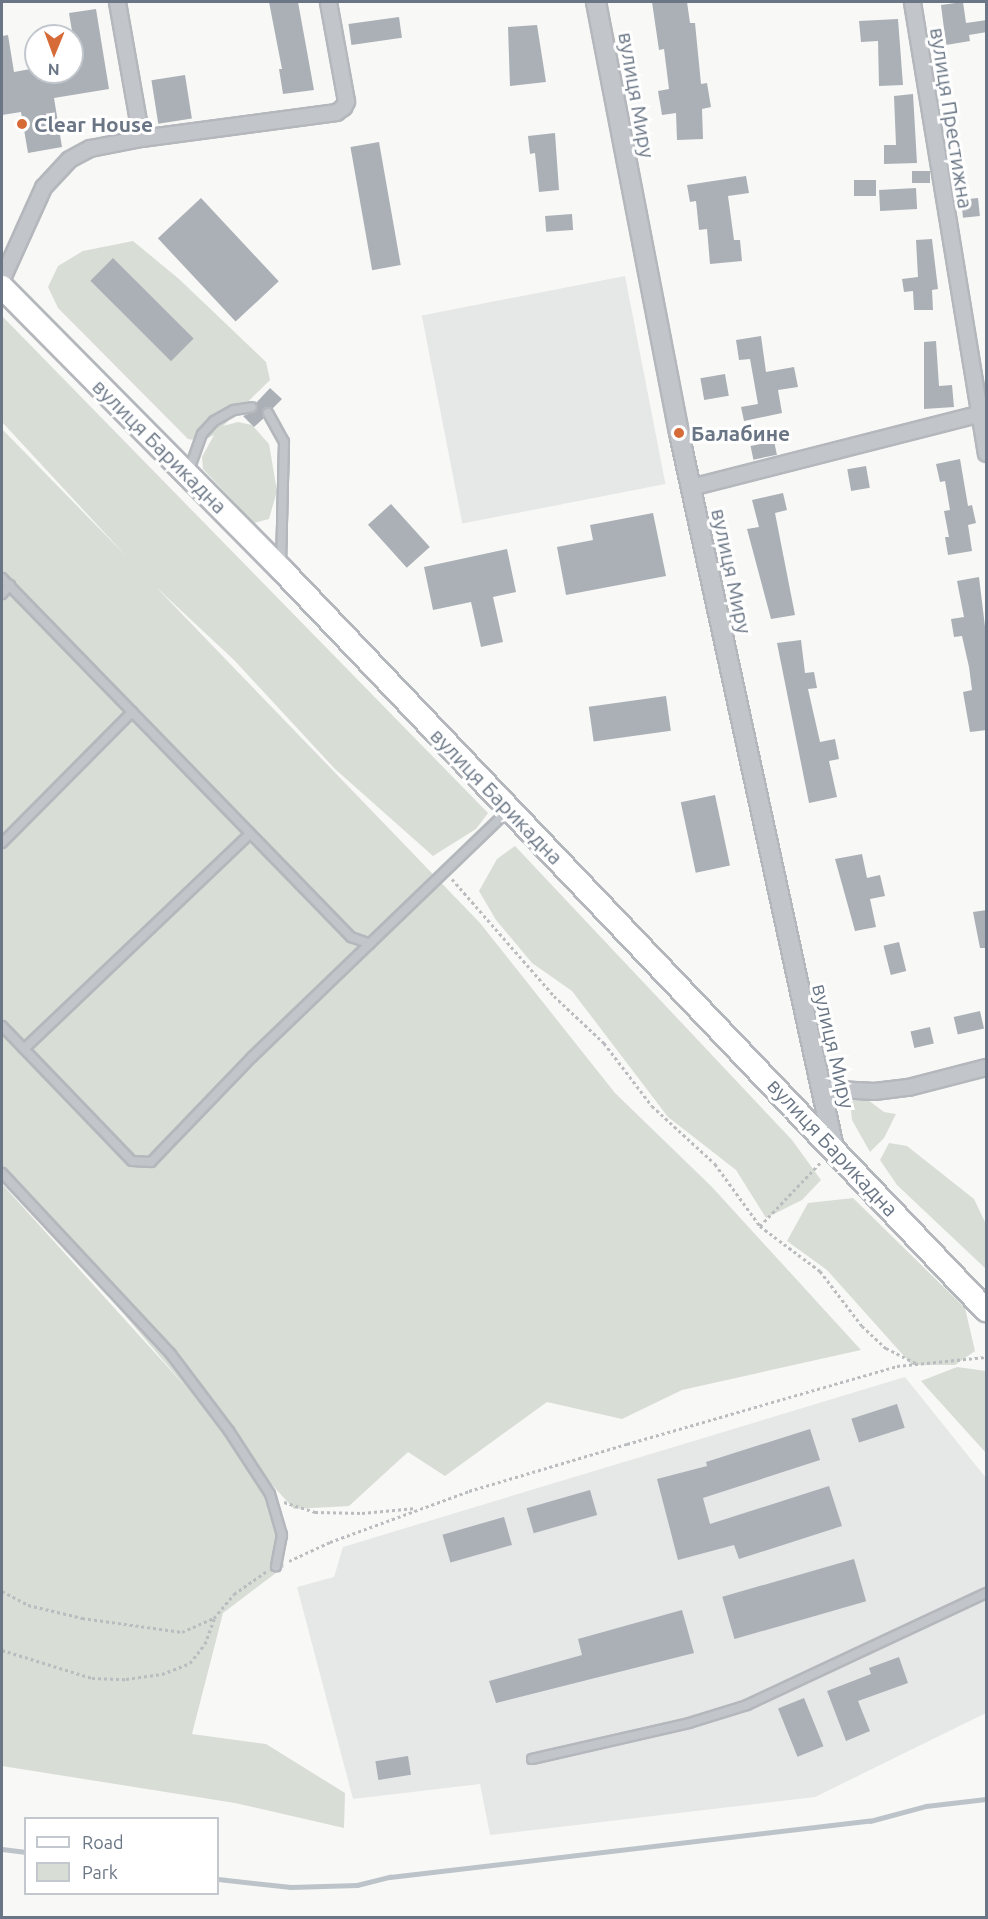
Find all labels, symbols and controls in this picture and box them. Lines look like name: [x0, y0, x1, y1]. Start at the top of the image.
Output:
north arrow: [24, 24, 84, 84]
street label: вулиця Престижна: [925, 26, 979, 210]
street label: вулиця Миру: [614, 30, 660, 160]
text: N: [48, 61, 60, 79]
place label: Clear House: [34, 111, 153, 137]
marker: Clear House: [15, 117, 29, 131]
street label: вулиця Барикадна: [88, 374, 232, 518]
place label: Балабине: [691, 420, 790, 446]
marker: Балабине: [672, 426, 686, 440]
street label: вулиця Миру: [706, 506, 758, 636]
street label: вулиця Барикадна: [425, 723, 569, 869]
street label: вулиця Миру: [807, 981, 861, 1111]
street label: вулиця Барикадна: [762, 1073, 904, 1221]
legend: [24, 1817, 219, 1895]
text: Road: [82, 1832, 124, 1852]
text: Park: [82, 1862, 118, 1882]

